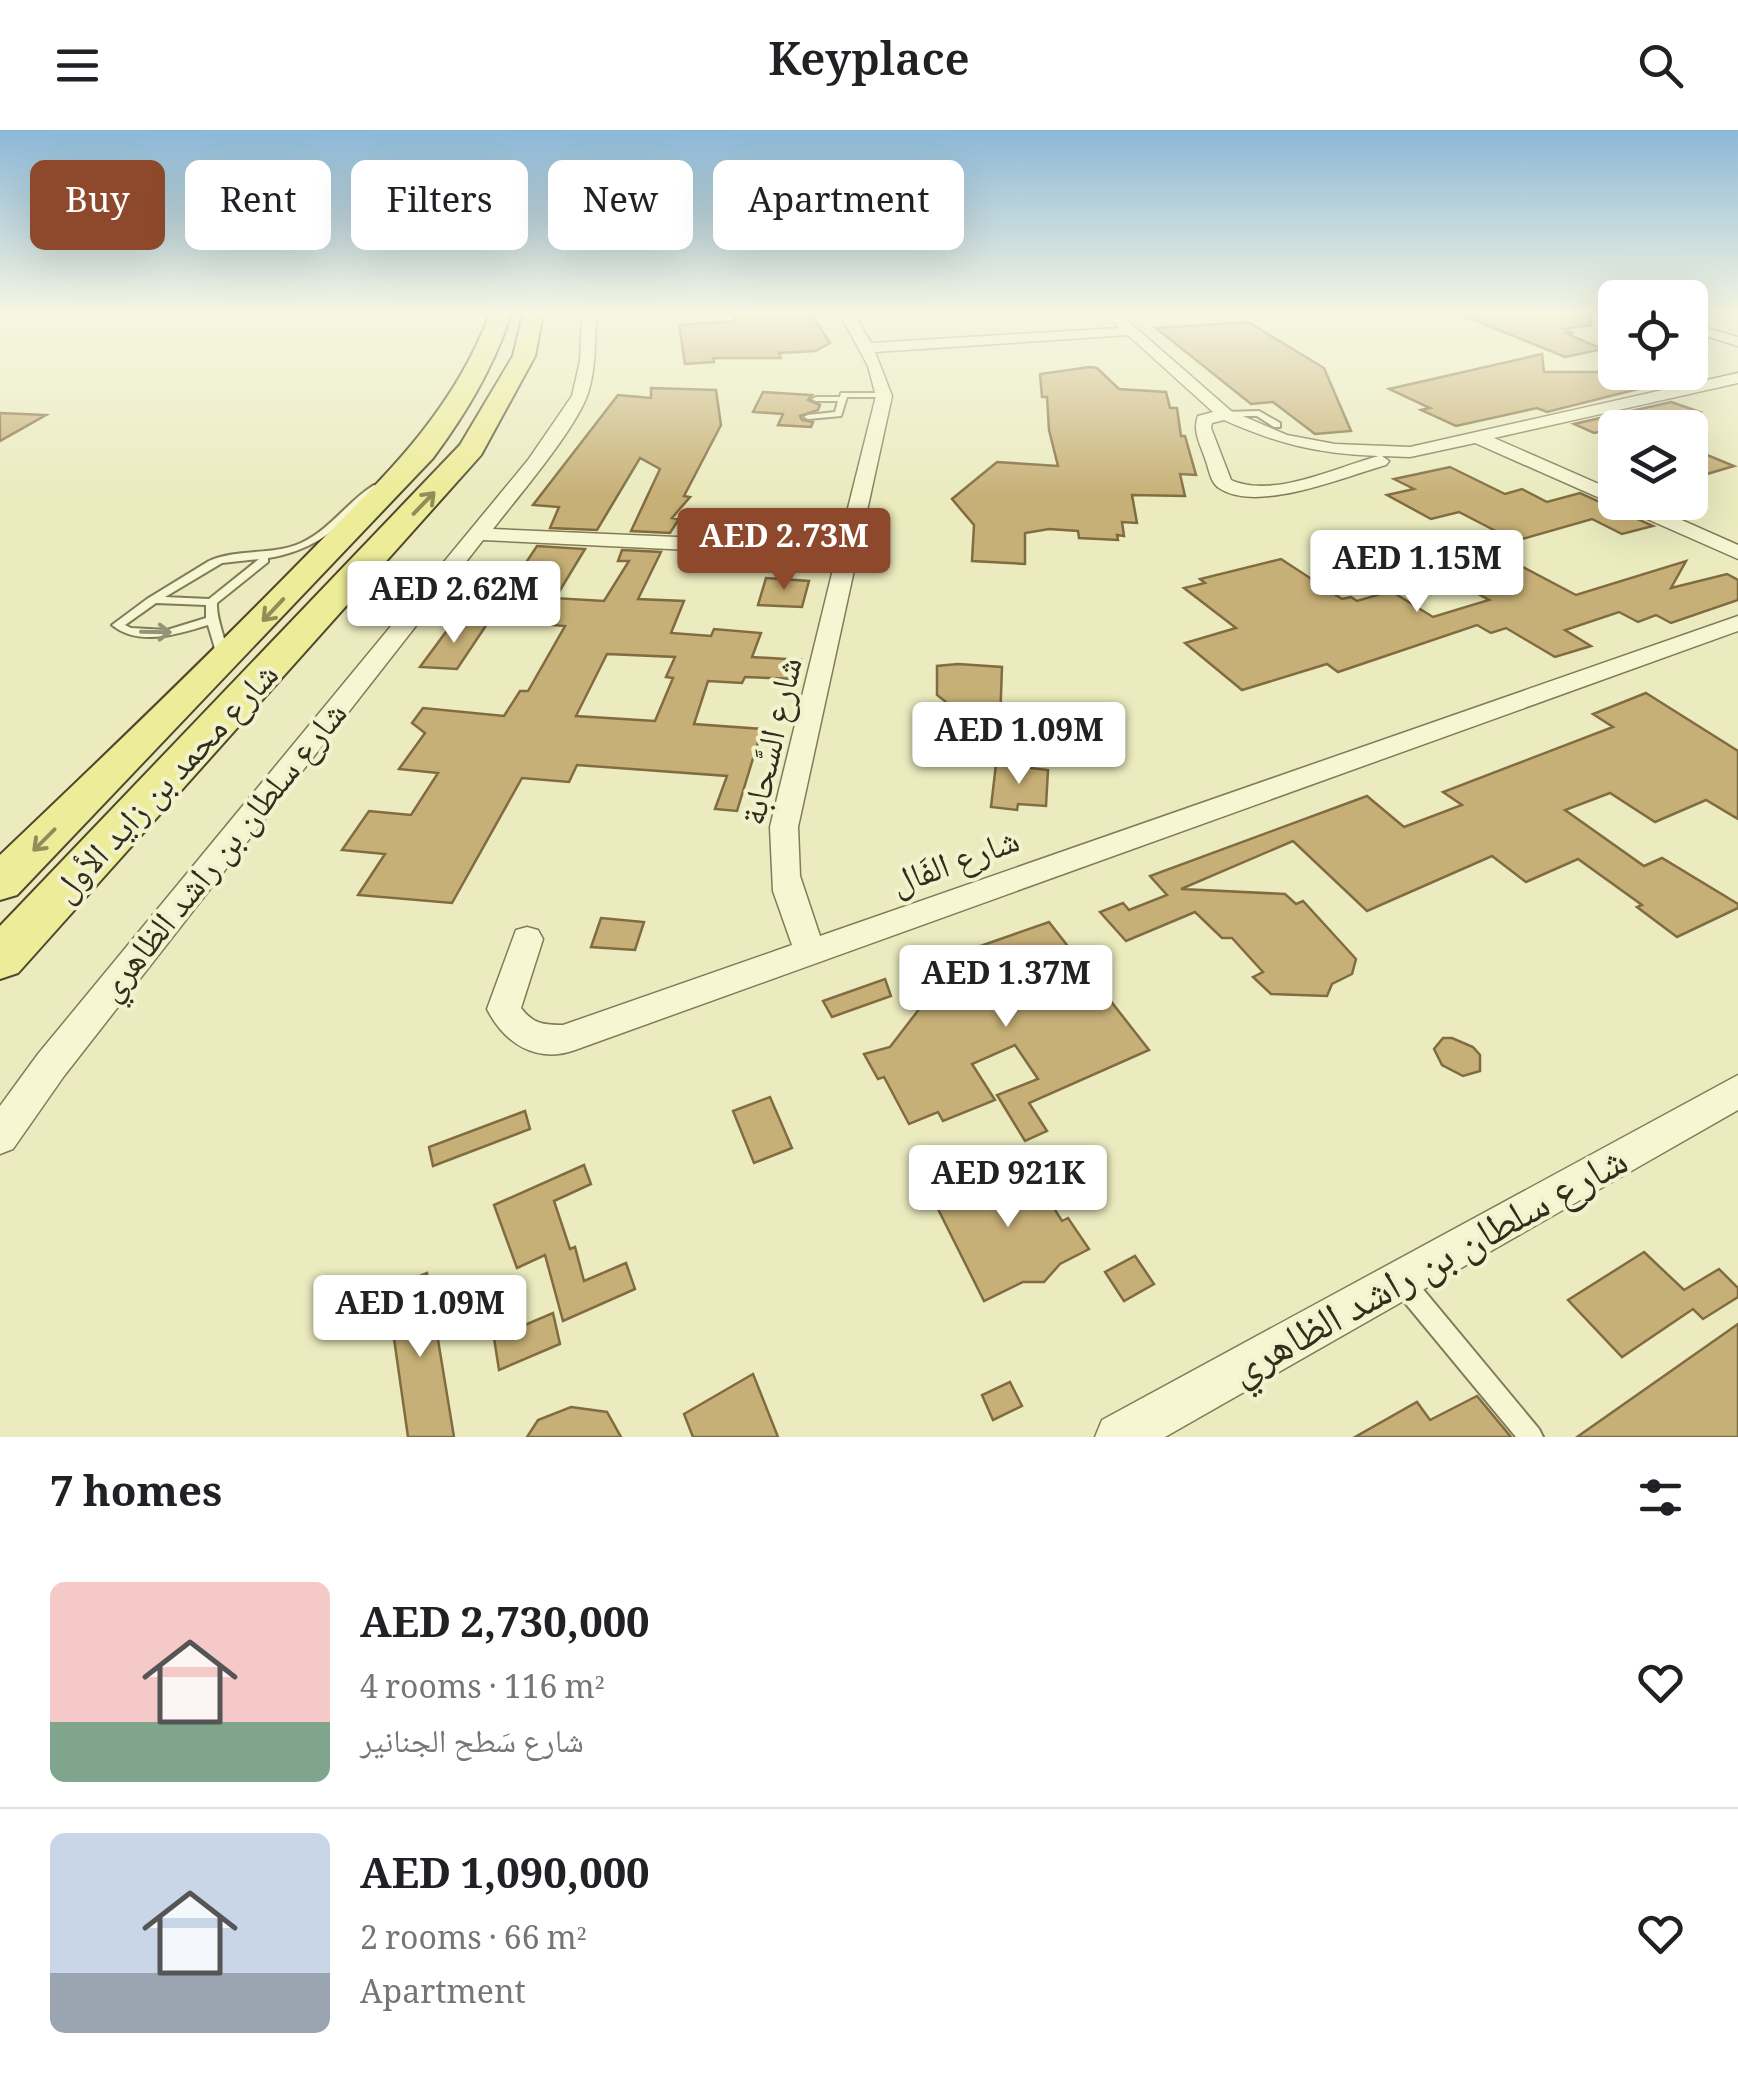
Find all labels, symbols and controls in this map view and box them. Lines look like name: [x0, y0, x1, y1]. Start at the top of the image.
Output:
text: Keyplace: [768, 27, 970, 104]
icon: menu: [50, 38, 105, 93]
icon: search: [1633, 38, 1688, 93]
chip: Buy: [30, 160, 165, 250]
chip: Rent: [185, 160, 331, 250]
chip: Filters: [351, 160, 528, 250]
chip: New: [548, 160, 693, 250]
chip: Apartment: [713, 160, 964, 250]
map controls: [1598, 280, 1708, 520]
button: locate: [1598, 280, 1708, 390]
button: layers: [1598, 410, 1708, 520]
one-way arrow: [412, 492, 436, 516]
pin: AED 2.73M: [670, 508, 898, 593]
text: AED 2.73M: [699, 513, 869, 567]
pin: AED 1.15M: [1303, 530, 1531, 615]
text: AED 1.15M: [1332, 535, 1502, 589]
pin: AED 2.62M: [340, 561, 568, 646]
text: AED 2.62M: [369, 566, 539, 620]
one-way arrow: [261, 597, 285, 621]
one-way arrow: [140, 622, 172, 642]
street label: شارع محمد بن زايد الأول: [40, 651, 296, 919]
street label: شارع السَّحابة: [727, 652, 823, 832]
street label: شارع سلطان بن راشد الظاهري: [85, 691, 366, 1017]
pin: AED 1.09M: [905, 702, 1133, 787]
text: AED 1.09M: [934, 707, 1104, 761]
street label: شارع الفَال: [884, 815, 1029, 916]
one-way arrow: [32, 827, 56, 851]
pin: AED 1.37M: [892, 945, 1120, 1030]
text: AED 1.37M: [921, 950, 1091, 1004]
street label: شارع سلطان بن راشد الظاهري: [1218, 1129, 1644, 1409]
pin: AED 921K: [905, 1145, 1111, 1230]
text: AED 921K: [931, 1150, 1085, 1204]
pin: AED 1.09M: [306, 1275, 534, 1360]
text: AED 1.09M: [335, 1280, 505, 1334]
text: 7 homes: [50, 1461, 222, 1533]
icon: filters: [1633, 1470, 1688, 1525]
text: AED 2,730,000: [360, 1592, 650, 1664]
icon: home: [130, 1622, 250, 1742]
icon: heart: [1633, 1655, 1688, 1710]
text: 4 rooms · 116 m²: [360, 1664, 604, 1718]
text: شارع سَطح الجنانير: [360, 1718, 584, 1772]
text: AED 1,090,000: [360, 1843, 650, 1915]
icon: home: [130, 1873, 250, 1993]
icon: heart: [1633, 1906, 1688, 1961]
text: 2 rooms · 66 m²: [360, 1915, 586, 1969]
text: Apartment: [360, 1969, 526, 2023]

